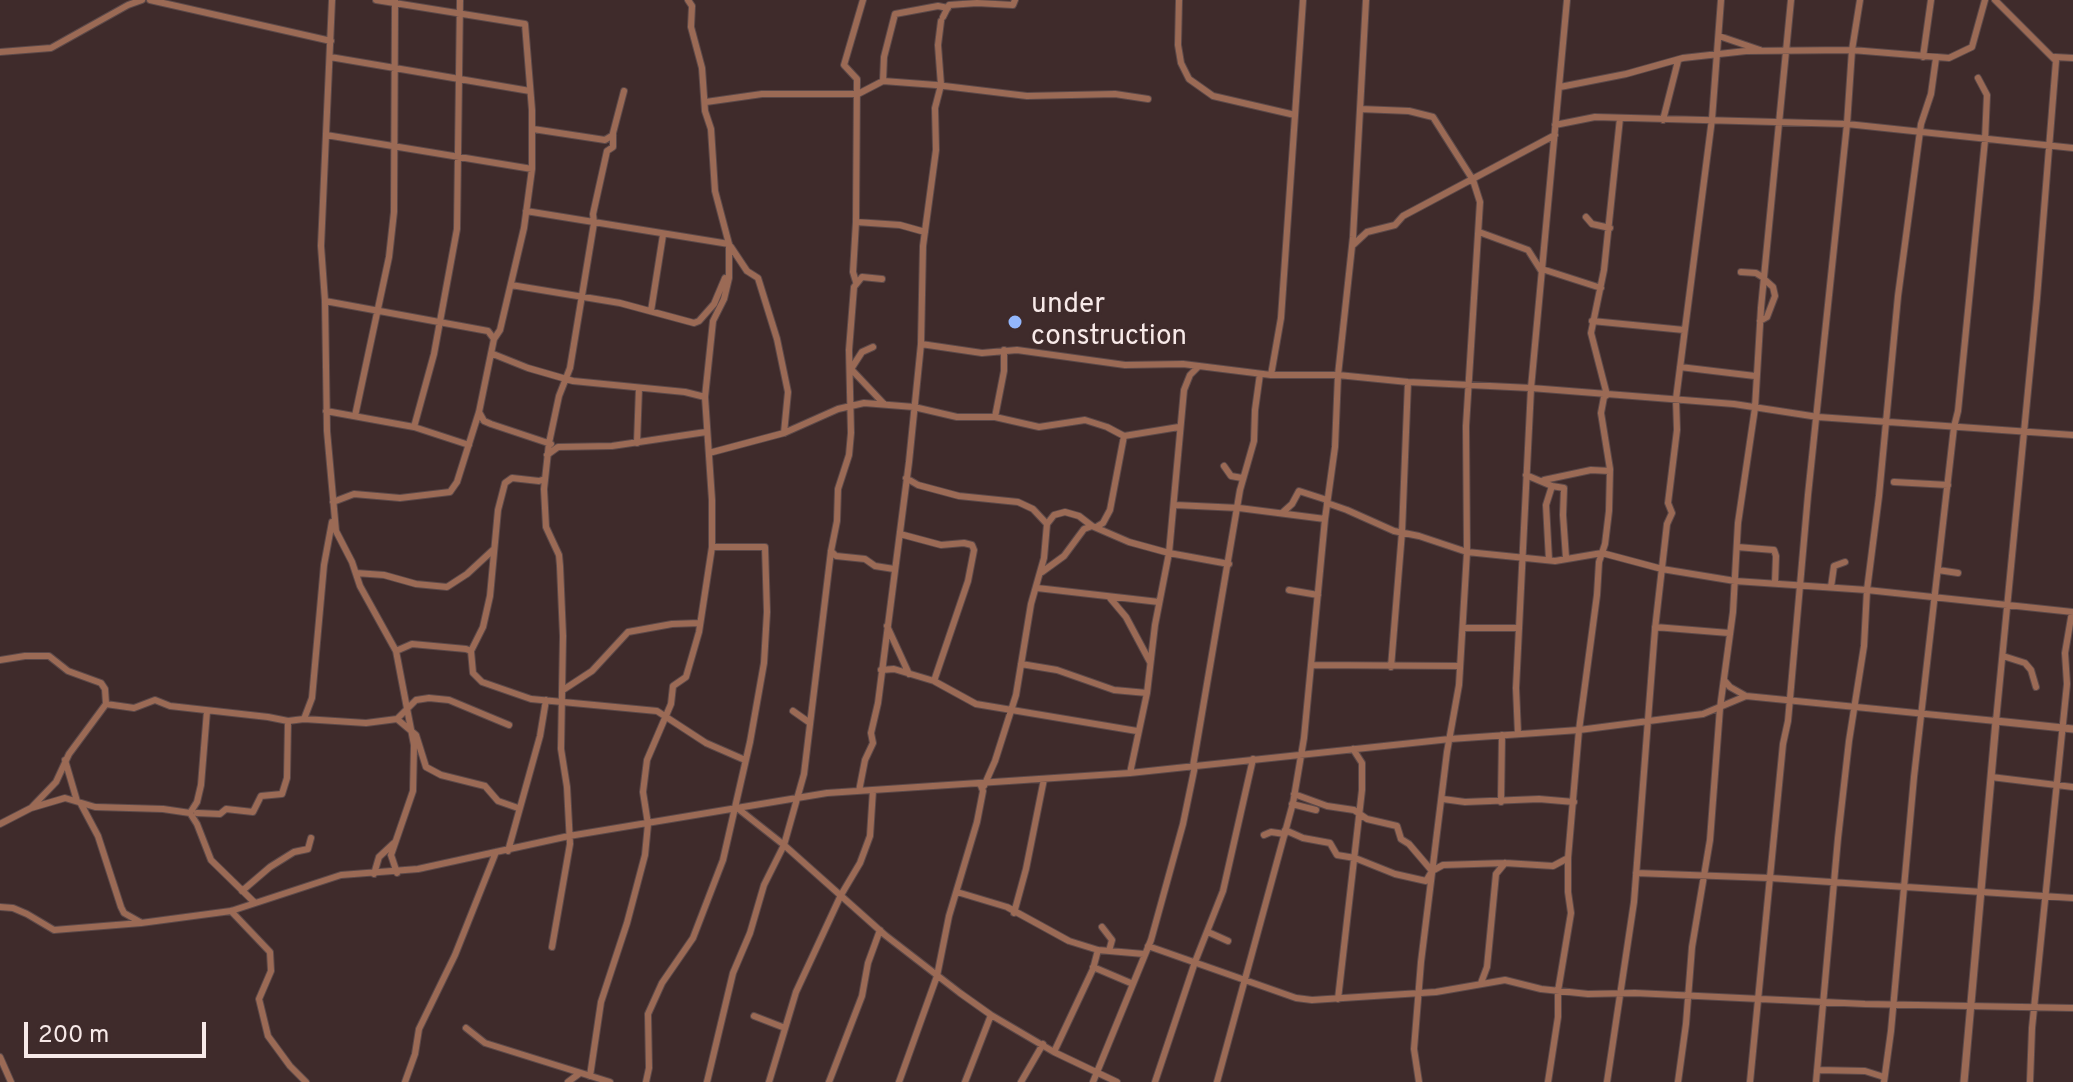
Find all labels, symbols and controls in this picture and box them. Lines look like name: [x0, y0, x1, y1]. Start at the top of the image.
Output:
place label: under construction: [1031, 289, 1187, 355]
marker: under construction: [1006, 313, 1024, 331]
scale bar: [28, 1006, 210, 1056]
text: 200 m: [38, 1021, 109, 1051]

